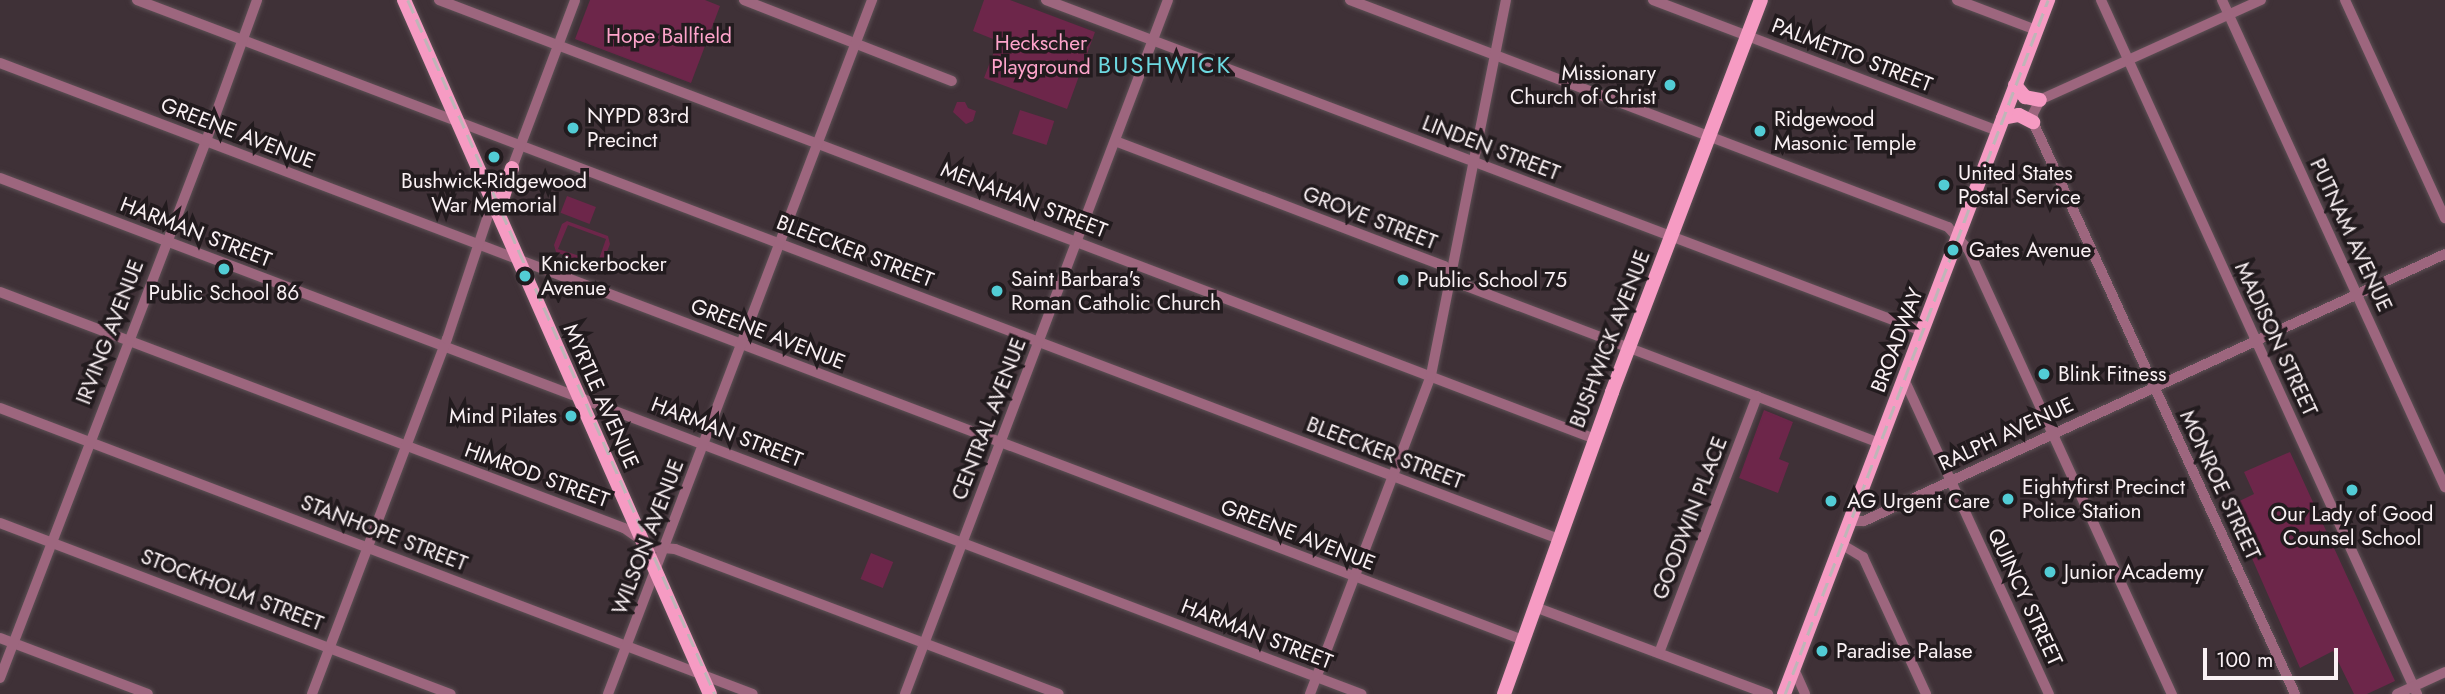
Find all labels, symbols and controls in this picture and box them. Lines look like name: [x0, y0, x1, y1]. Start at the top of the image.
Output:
street label: PALMETTO STREET: [1768, 13, 1936, 97]
park label: Hope Ballfield: [606, 23, 732, 49]
park label: Heckscher Playground: [991, 30, 1091, 80]
district label: BUSHWICK: [1099, 51, 1231, 79]
place label: Missionary Church of Christ: [1510, 60, 1656, 110]
marker: Missionary Church of Christ: [1662, 77, 1678, 93]
street label: GREENE AVENUE: [157, 92, 319, 174]
place label: NYPD 83rd Precinct: [587, 103, 689, 153]
place label: Ridgewood Masonic Temple: [1774, 106, 1916, 156]
street label: LINDEN STREET: [1419, 110, 1563, 186]
marker: NYPD 83rd Precinct: [565, 120, 581, 136]
marker: Ridgewood Masonic Temple: [1752, 123, 1768, 139]
marker: Bushwick-Ridgewood War Memorial: [486, 149, 502, 165]
street label: PUTNAM AVENUE: [2305, 154, 2397, 316]
street label: MENAHAN STREET: [937, 157, 1111, 243]
place label: United States Postal Service: [1958, 160, 2081, 210]
place label: Bushwick-Ridgewood War Memorial: [401, 168, 587, 218]
marker: United States Postal Service: [1936, 177, 1952, 193]
street label: GROVE STREET: [1299, 181, 1441, 255]
street label: HARMAN STREET: [117, 192, 275, 272]
street label: BLEECKER STREET: [773, 209, 937, 293]
place label: Gates Avenue: [1969, 237, 2091, 263]
marker: Gates Avenue: [1943, 240, 1963, 260]
street label: BUSHWICK AVENUE: [1565, 247, 1655, 431]
place label: Knickerbocker Avenue: [541, 251, 667, 301]
street label: IRVING AVENUE: [71, 256, 149, 408]
street label: MADISON STREET: [2229, 258, 2323, 420]
marker: Public School 86: [216, 261, 232, 277]
marker: Knickerbocker Avenue: [515, 266, 535, 286]
place label: Saint Barbara's Roman Catholic Church: [1011, 266, 1221, 316]
place label: Public School 75: [1417, 267, 1567, 293]
marker: Public School 75: [1395, 272, 1411, 288]
place label: Public School 86: [149, 280, 299, 306]
marker: Saint Barbara's Roman Catholic Church: [989, 283, 1005, 299]
street label: BROADWAY: [1866, 284, 1928, 396]
street label: GREENE AVENUE: [687, 293, 849, 375]
street label: MYRTLE AVENUE: [558, 320, 644, 472]
street label: CENTRAL AVENUE: [947, 334, 1031, 504]
place label: Blink Fitness: [2058, 361, 2166, 387]
marker: Blink Fitness: [2036, 366, 2052, 382]
street label: HARMAN STREET: [648, 392, 806, 472]
street label: RALPH AVENUE: [1934, 392, 2078, 476]
place label: Mind Pilates: [449, 403, 557, 429]
street label: MONROE STREET: [2174, 406, 2266, 564]
marker: Mind Pilates: [563, 408, 579, 424]
street label: BLEECKER STREET: [1303, 411, 1467, 495]
street label: GOODWIN PLACE: [1647, 433, 1733, 603]
street label: HIMROD STREET: [461, 437, 613, 513]
street label: WILSON AVENUE: [607, 456, 689, 618]
place label: Eightyfirst Precinct Police Station: [2022, 474, 2185, 524]
marker: Our Lady of Good Counsel School: [2344, 482, 2360, 498]
place label: AG Urgent Care: [1847, 488, 1990, 514]
street label: STANHOPE STREET: [297, 490, 471, 576]
marker: AG Urgent Care: [1821, 491, 1841, 511]
marker: Eightyfirst Precinct Police Station: [2000, 491, 2016, 507]
street label: GREENE AVENUE: [1217, 494, 1379, 576]
place label: Our Lady of Good Counsel School: [2270, 501, 2434, 551]
street label: QUINCY STREET: [1982, 524, 2068, 670]
street label: STOCKHOLM STREET: [137, 544, 327, 636]
place label: Junior Academy: [2064, 559, 2204, 585]
marker: Junior Academy: [2042, 564, 2058, 580]
street label: HARMAN STREET: [1178, 594, 1336, 674]
scale bar: [2207, 634, 2342, 678]
place label: Paradise Palase: [1836, 638, 1972, 664]
marker: Paradise Palase: [1814, 643, 1830, 659]
text: 100 m: [2216, 645, 2273, 675]

